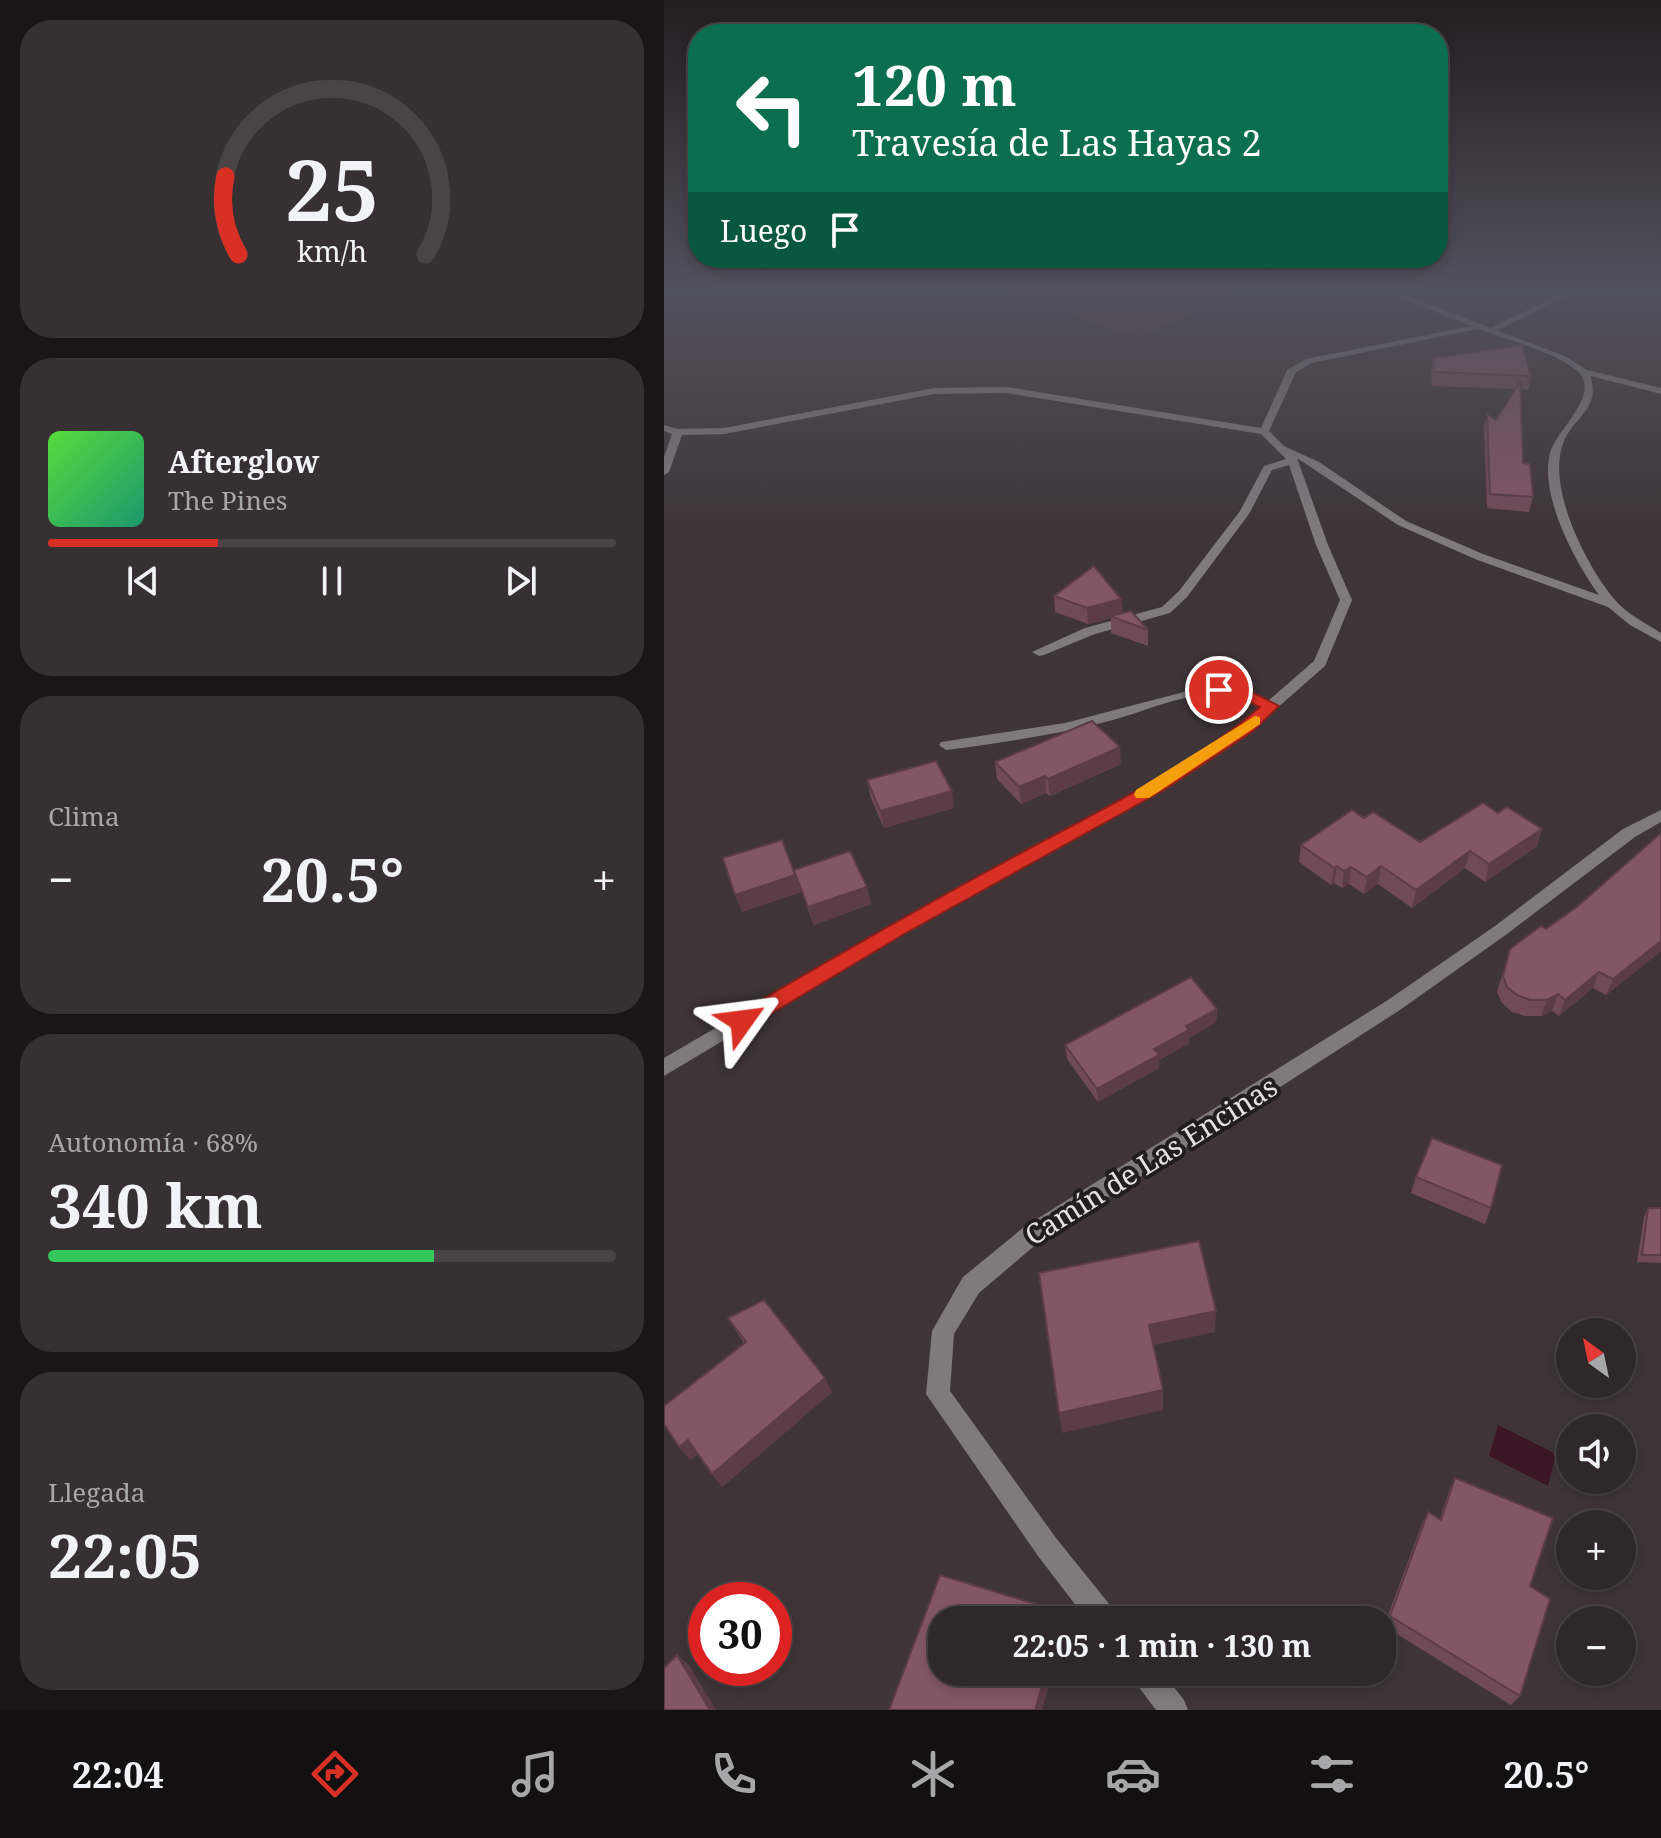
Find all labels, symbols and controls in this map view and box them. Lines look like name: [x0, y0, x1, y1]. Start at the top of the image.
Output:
text: 120 m: [852, 46, 1017, 122]
icon: left: [720, 56, 824, 160]
text: Travesía de Las Hayas 2: [852, 118, 1262, 167]
text: 25: [285, 132, 379, 245]
icon: arrive: [823, 208, 867, 252]
text: Luego: [720, 210, 807, 251]
text: km/h: [297, 231, 367, 270]
text: Afterglow: [168, 441, 319, 482]
text: The Pines: [168, 482, 288, 518]
icon: previous: [121, 559, 165, 603]
icon: pause: [310, 559, 354, 603]
icon: next: [499, 559, 543, 603]
pin: [1185, 656, 1253, 724]
icon: arrive: [1197, 668, 1241, 712]
text: Clima: [48, 798, 120, 834]
text: 20.5°: [261, 838, 404, 920]
text: −: [48, 849, 73, 909]
text: +: [591, 849, 616, 909]
position arrow: [700, 979, 784, 1063]
street label: Camín de Las Encinas: [1017, 1067, 1284, 1253]
text: Autonomía · 68%: [48, 1124, 258, 1160]
text: 340 km: [48, 1164, 263, 1246]
north arrow: [1556, 1318, 1636, 1398]
map controls: [1556, 1318, 1636, 1686]
button: sound: [1556, 1414, 1636, 1494]
text: Llegada: [48, 1474, 145, 1510]
button: +: [1556, 1510, 1636, 1590]
text: 22:05: [48, 1514, 202, 1596]
speed limit sign: 30: [688, 1582, 792, 1686]
button: −: [1556, 1606, 1636, 1686]
text: 22:05 · 1 min · 130 m: [1013, 1625, 1311, 1666]
icon: directions: [307, 1746, 363, 1802]
icon: music: [507, 1746, 563, 1802]
icon: phone: [706, 1746, 762, 1802]
icon: climate: [905, 1746, 961, 1802]
icon: car: [1105, 1746, 1161, 1802]
icon: filters: [1304, 1746, 1360, 1802]
text: 22:04: [72, 1750, 164, 1799]
text: 20.5°: [1503, 1750, 1589, 1799]

